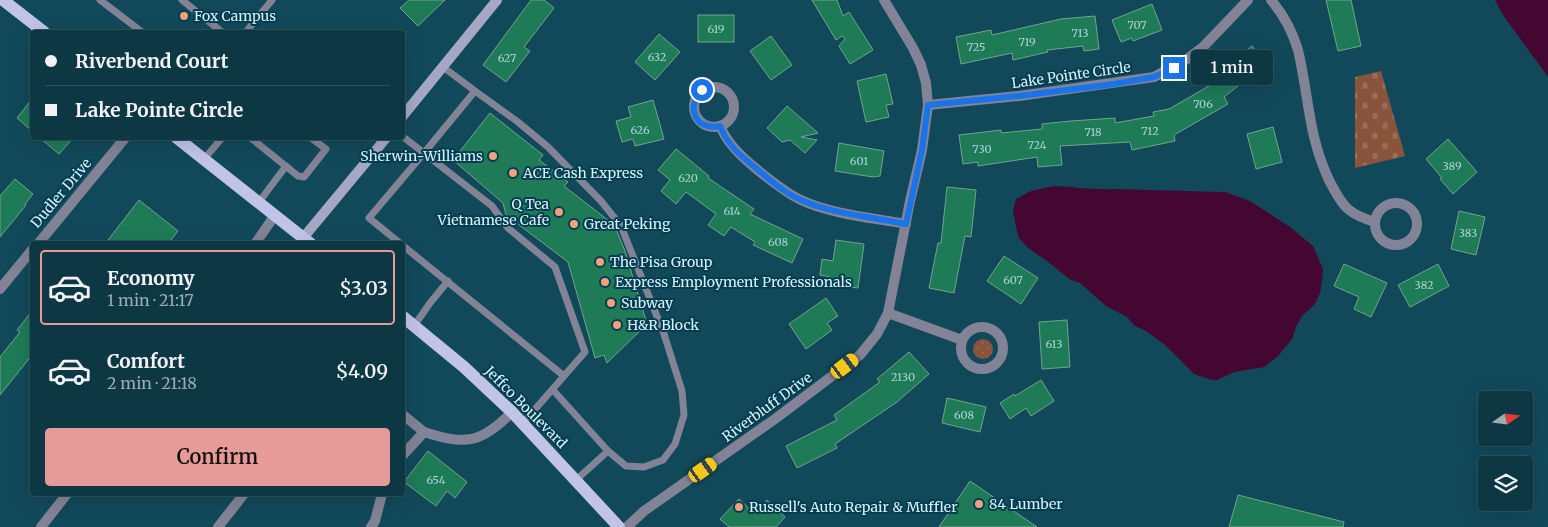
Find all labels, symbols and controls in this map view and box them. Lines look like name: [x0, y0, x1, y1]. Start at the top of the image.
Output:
place label: Fox Campus: [194, 7, 276, 25]
marker: Fox Campus: [178, 10, 190, 22]
house number: 707: [1127, 18, 1147, 32]
house number: 619: [707, 22, 725, 36]
house number: 713: [1071, 26, 1089, 40]
house number: 719: [1018, 35, 1036, 49]
house number: 725: [967, 40, 985, 54]
text: Riverbend Court: [75, 49, 228, 73]
house number: 632: [648, 50, 666, 64]
callout: 1 min: [1192, 50, 1274, 86]
house number: 627: [498, 51, 516, 65]
route end: [1163, 57, 1185, 79]
text: 1 min: [1210, 57, 1254, 77]
street label: Lake Pointe Circle: [1010, 58, 1132, 92]
route start: [691, 79, 713, 101]
house number: 706: [1193, 97, 1213, 111]
text: Lake Pointe Circle: [75, 98, 243, 122]
house number: 626: [630, 123, 650, 137]
house number: 712: [1141, 124, 1159, 138]
house number: 718: [1084, 125, 1102, 139]
house number: 724: [1027, 138, 1047, 152]
house number: 730: [972, 142, 992, 156]
place label: Sherwin-Williams: [360, 147, 483, 165]
marker: Sherwin-Williams: [487, 150, 499, 162]
street label: Dudler Drive: [27, 154, 95, 232]
house number: 601: [850, 154, 868, 168]
house number: 389: [1442, 159, 1462, 173]
place label: ACE Cash Express: [522, 164, 643, 182]
marker: ACE Cash Express: [507, 167, 519, 179]
house number: 620: [678, 171, 698, 185]
place label: Q Tea Vietnamese Cafe: [436, 195, 549, 229]
house number: 614: [723, 204, 741, 218]
marker: Q Tea Vietnamese Cafe: [553, 206, 565, 218]
place label: Great Peking: [584, 215, 671, 233]
marker: Great Peking: [568, 218, 580, 230]
house number: 383: [1459, 226, 1477, 240]
house number: 608: [768, 235, 789, 249]
place label: The Pisa Group: [610, 253, 713, 271]
marker: The Pisa Group: [594, 256, 606, 268]
icon: car: [47, 265, 92, 310]
text: Economy: [107, 266, 195, 290]
place label: Express Employment Professionals: [615, 273, 852, 291]
house number: 607: [1003, 273, 1023, 287]
text: $3.03: [339, 276, 388, 300]
marker: Express Employment Professionals: [599, 276, 611, 288]
house number: 382: [1414, 278, 1434, 292]
text: 1 min · 21:17: [107, 290, 194, 310]
place label: Subway: [621, 294, 674, 312]
marker: Subway: [605, 297, 617, 309]
place label: H&R Block: [627, 316, 699, 334]
marker: H&R Block: [611, 319, 623, 331]
house number: 613: [1046, 337, 1062, 351]
icon: car: [47, 348, 92, 393]
text: Comfort: [107, 349, 185, 373]
car: [828, 351, 861, 381]
text: $4.09: [336, 359, 388, 383]
street label: Jeffco Boulevard: [480, 361, 571, 452]
street label: Riverbluff Drive: [719, 368, 815, 446]
house number: 2130: [891, 370, 915, 384]
text: 2 min · 21:18: [107, 373, 197, 393]
north arrow: [1478, 391, 1532, 446]
map controls: [1478, 391, 1533, 511]
house number: 608: [954, 408, 975, 422]
button: Confirm: [45, 428, 390, 486]
car: [686, 455, 719, 485]
button: layers: [1478, 456, 1533, 511]
house number: 654: [426, 473, 446, 487]
place label: 84 Lumber: [989, 495, 1063, 513]
place label: Russell's Auto Repair & Muffler: [749, 498, 957, 516]
marker: 84 Lumber: [973, 498, 985, 510]
marker: Russell's Auto Repair & Muffler: [733, 501, 745, 513]

